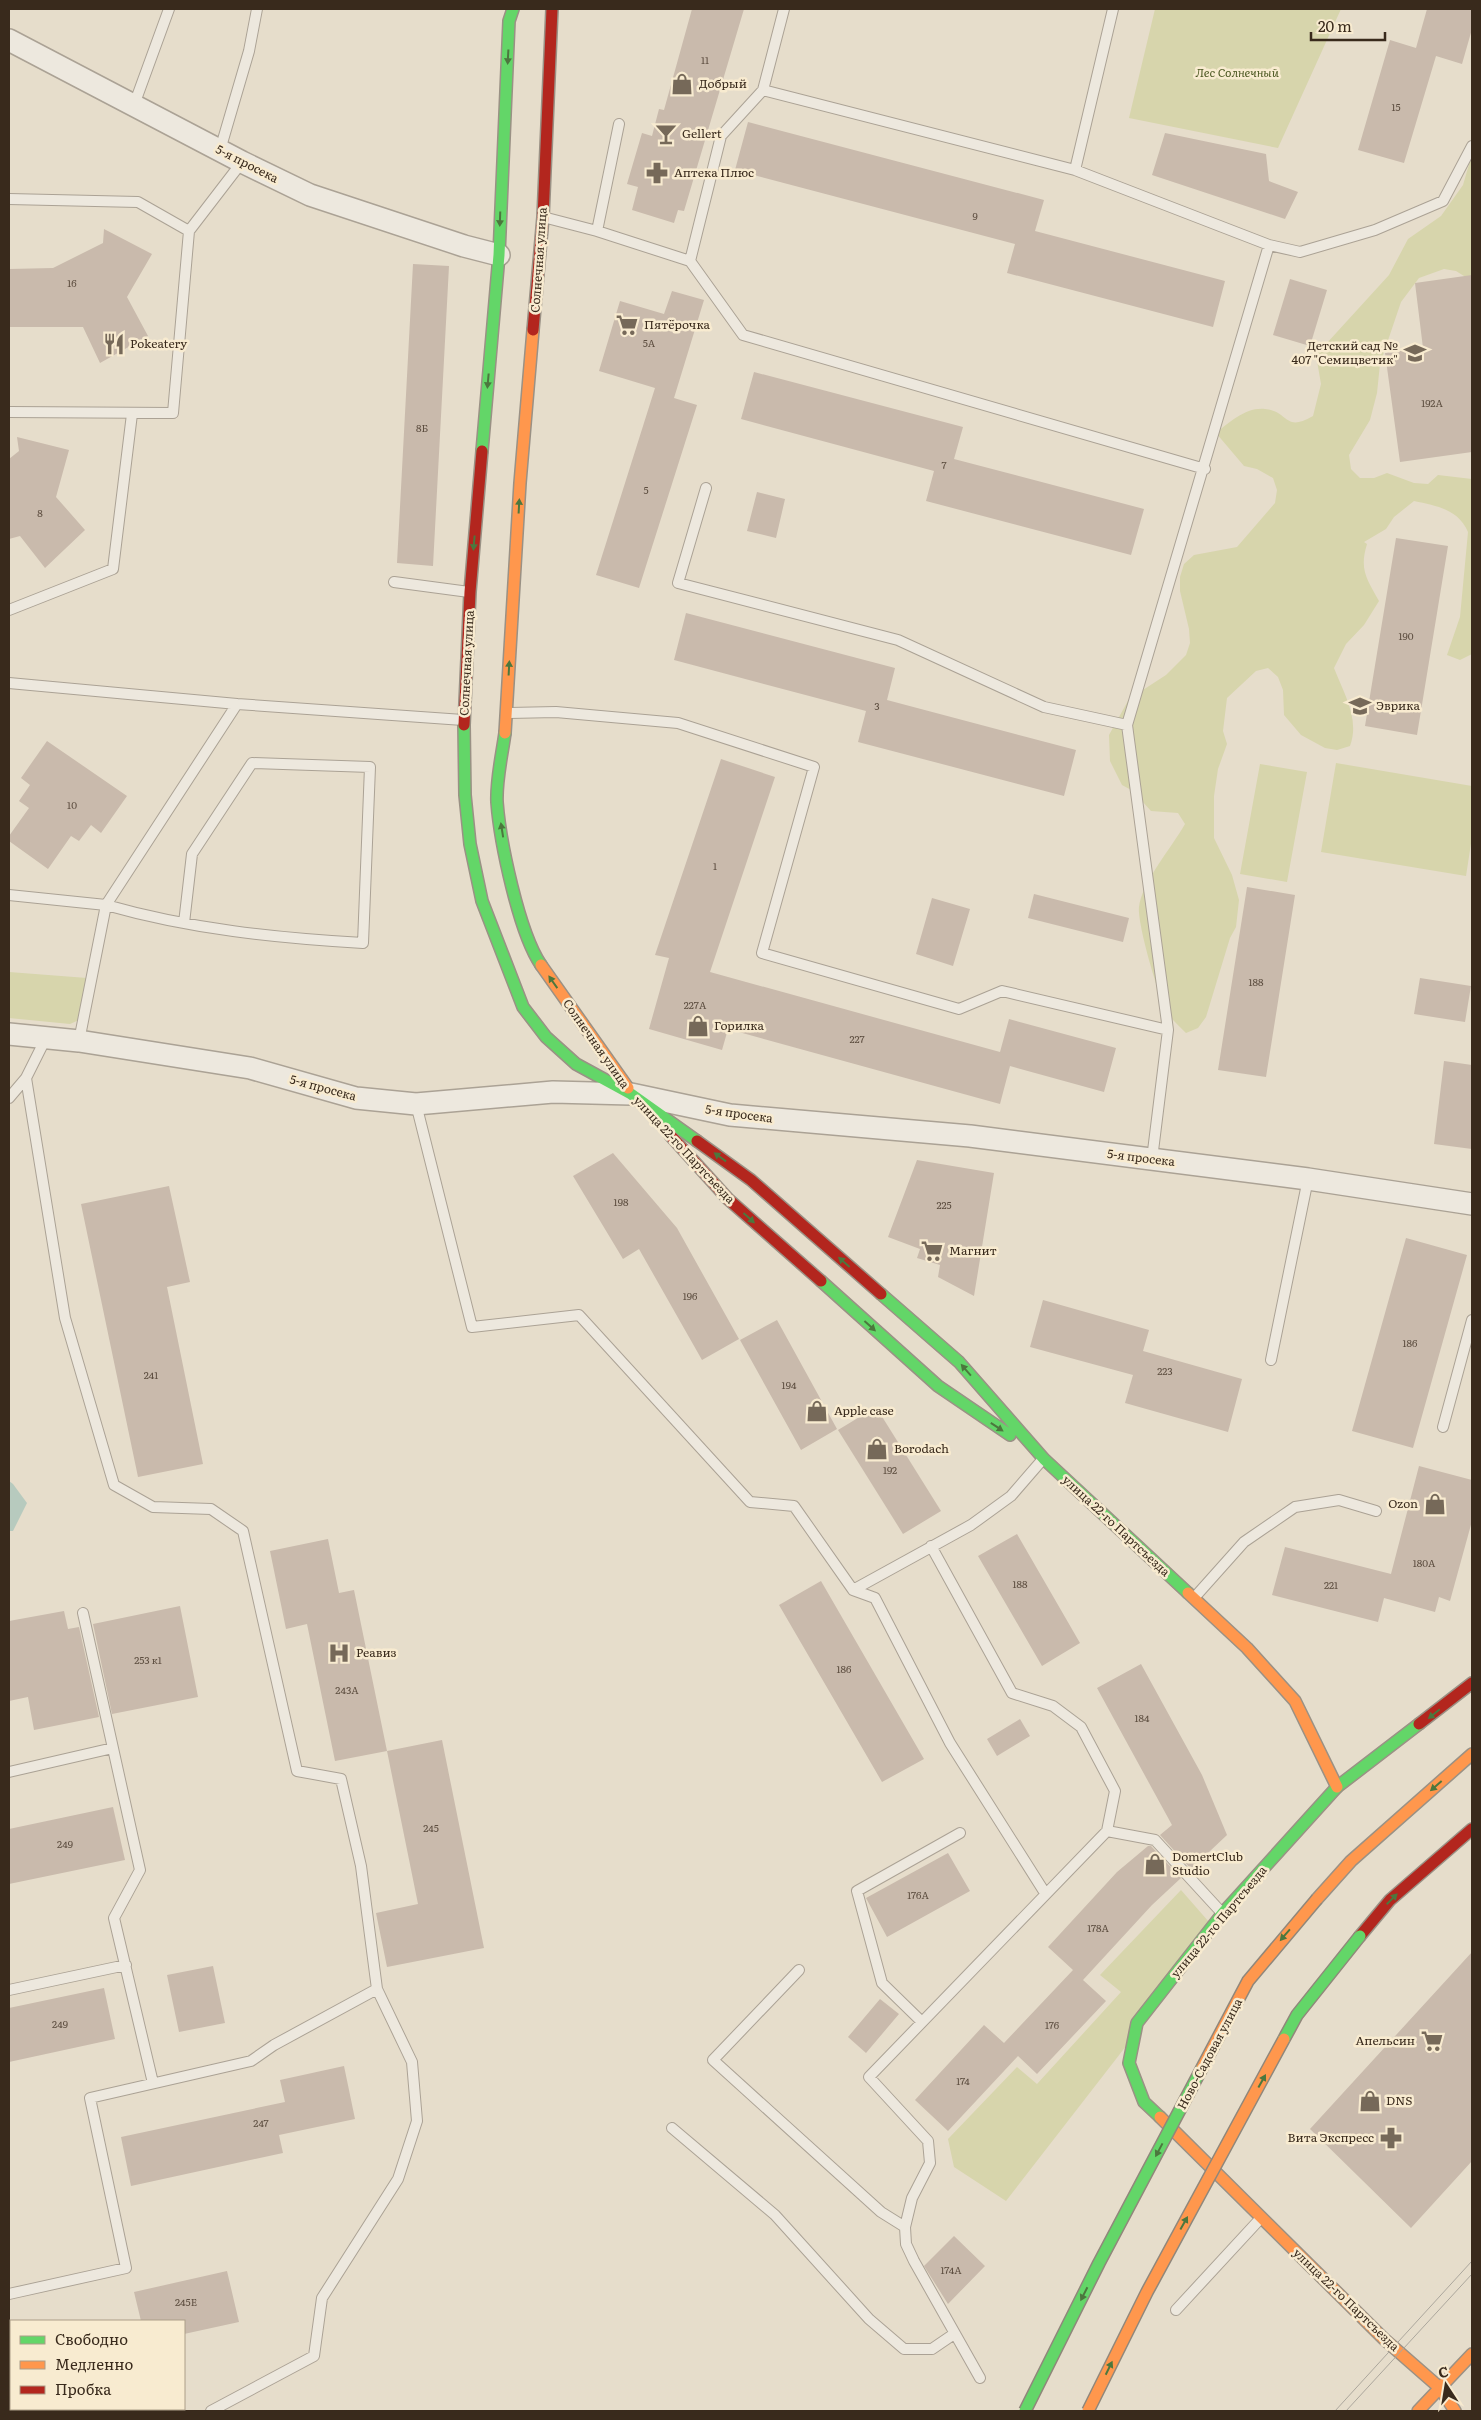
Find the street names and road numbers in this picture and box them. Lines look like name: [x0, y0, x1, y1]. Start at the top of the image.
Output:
street label: 5-я просека: [213, 140, 282, 187]
street label: Солнечная улица: [525, 206, 551, 313]
street label: Солнечная улица: [454, 609, 478, 716]
street label: Солнечная улица: [559, 995, 635, 1092]
street label: 5-я просека: [288, 1070, 359, 1105]
street label: улица 22-го Партсъезда: [630, 1091, 740, 1208]
street label: 5-я просека: [704, 1099, 775, 1127]
street label: 5-я просека: [1106, 1144, 1177, 1170]
street label: улица 22-го Партсъезда: [1059, 1470, 1175, 1580]
street label: улица 22-го Партсъезда: [1166, 1861, 1271, 1981]
street label: Ново-Садовая улица: [1172, 1994, 1246, 2112]
street label: улица 22-го Партсъезда: [1290, 2244, 1404, 2355]

